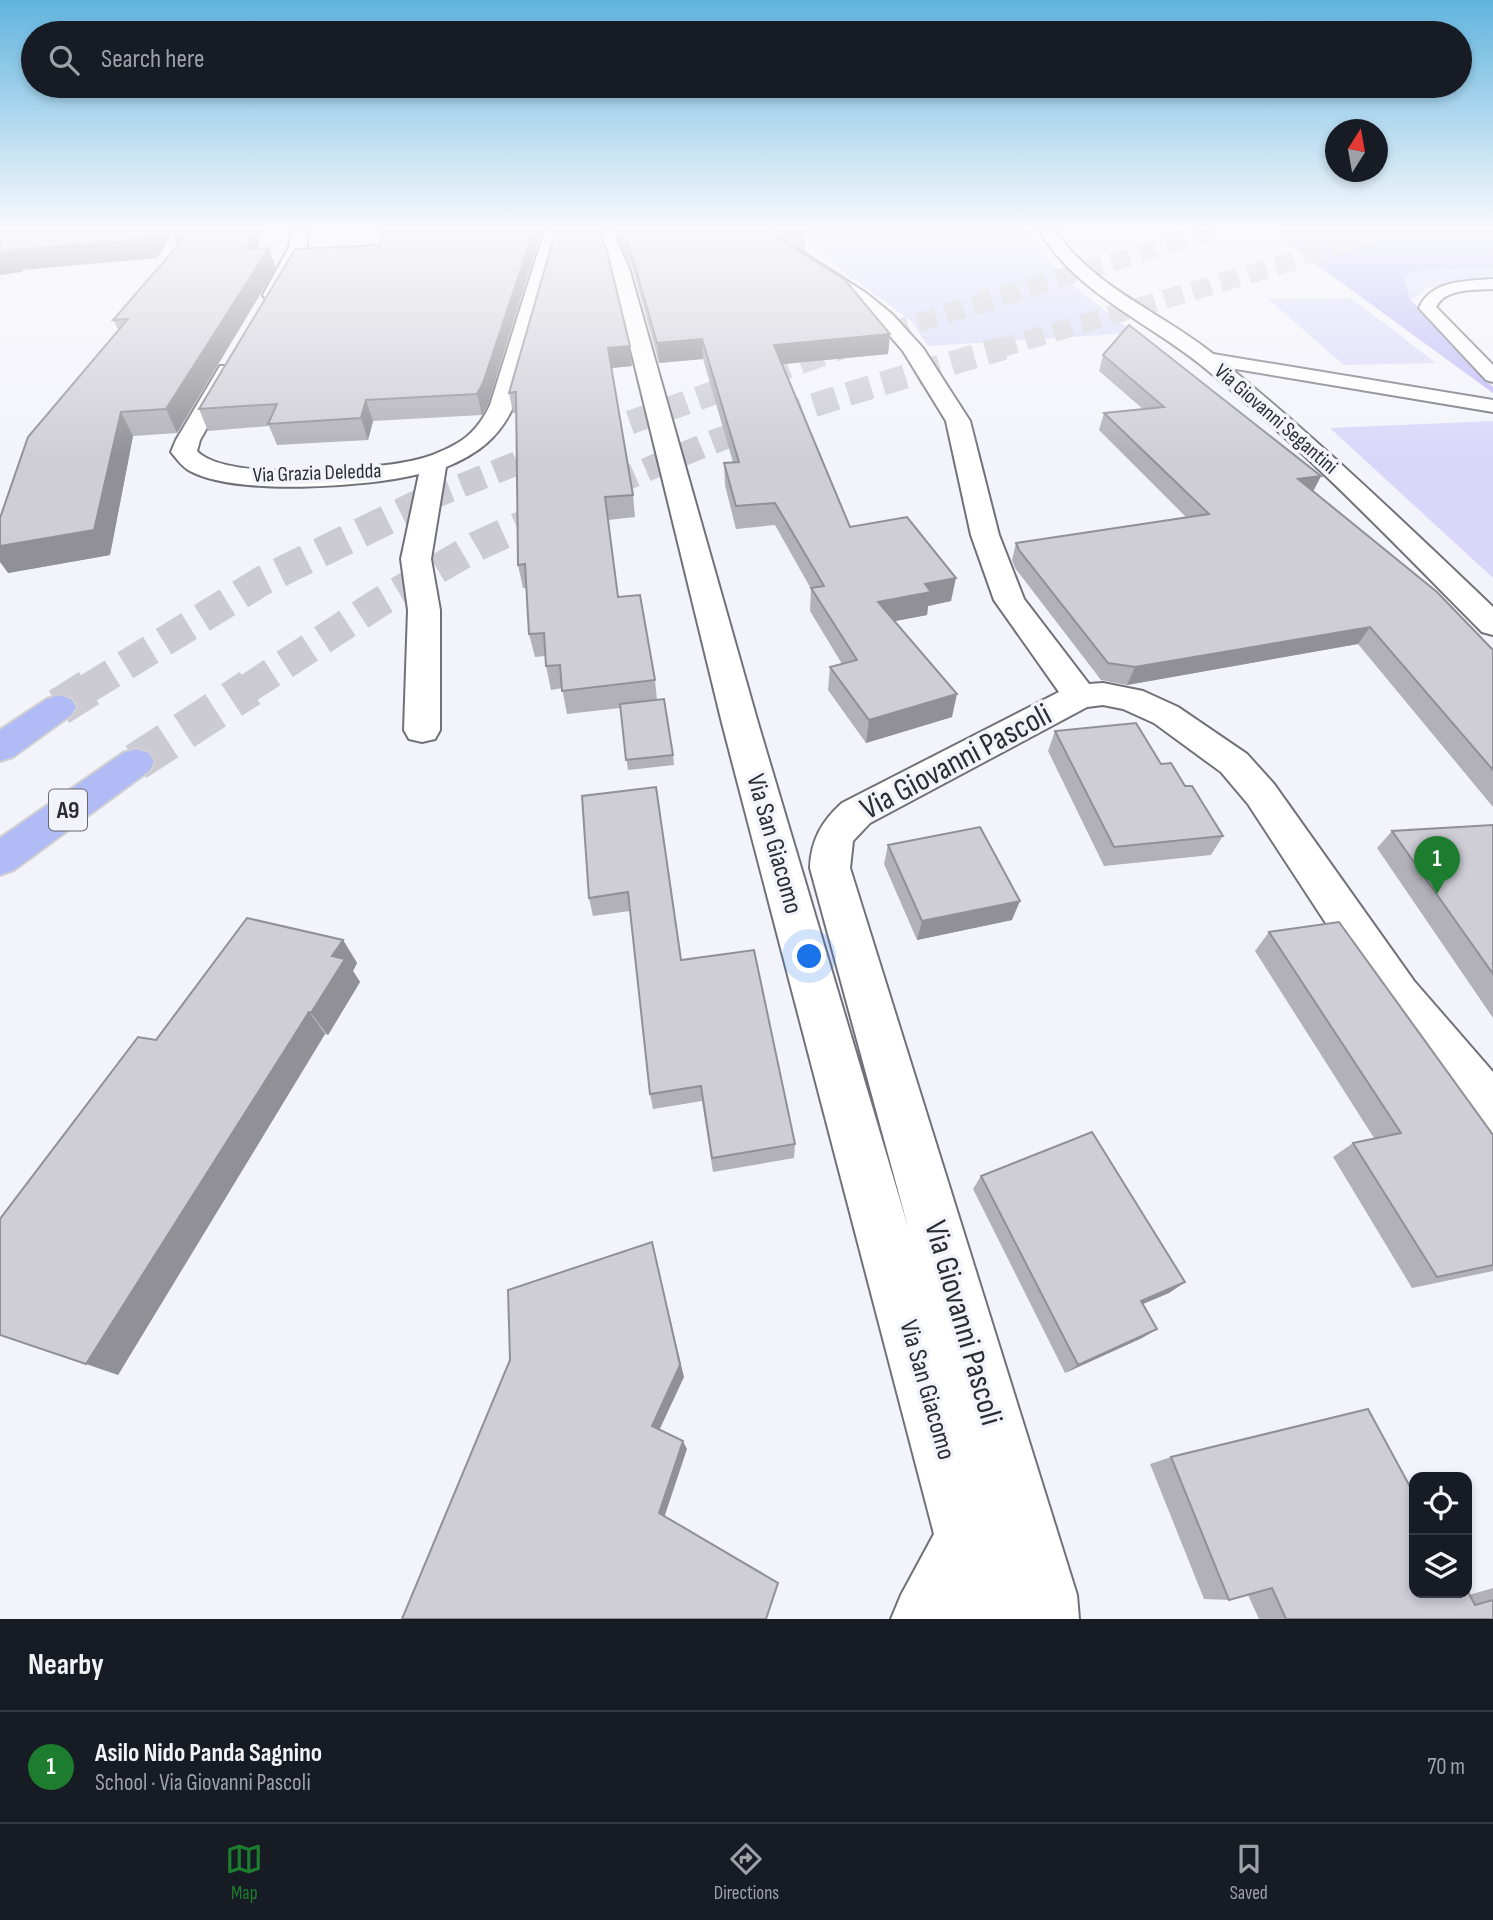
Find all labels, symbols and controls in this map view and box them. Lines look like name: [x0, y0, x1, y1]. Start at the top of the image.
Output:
search box: [21, 21, 1472, 98]
icon: search: [45, 41, 83, 79]
text: Search here: [101, 44, 204, 75]
north arrow: [1325, 119, 1388, 182]
street label: Via Giovanni Segantini: [1209, 359, 1343, 479]
street label: Via Grazia Deledda: [252, 458, 382, 488]
street label: Via Giovanni Pascoli: [854, 695, 1058, 829]
street label: Via San Giacomo: [739, 771, 809, 917]
road number: A9: [49, 790, 87, 830]
pin: 1: [1414, 836, 1460, 894]
your location: [792, 939, 826, 973]
street label: Via Giovanni Pascoli: [915, 1216, 1011, 1430]
street label: Via San Giacomo: [892, 1317, 962, 1463]
map controls: [1409, 1472, 1472, 1598]
button: locate: [1409, 1472, 1472, 1535]
button: layers: [1409, 1535, 1472, 1598]
text: Nearby: [28, 1647, 104, 1683]
text: Asilo Nido Panda Sagnino: [95, 1738, 322, 1769]
text: 1: [46, 1753, 56, 1781]
text: 70 m: [1427, 1753, 1465, 1781]
text: School · Via Giovanni Pascoli: [95, 1769, 311, 1797]
tab: Map: [225, 1840, 263, 1905]
tab: Directions: [714, 1840, 779, 1905]
tab: Saved: [1230, 1840, 1268, 1905]

